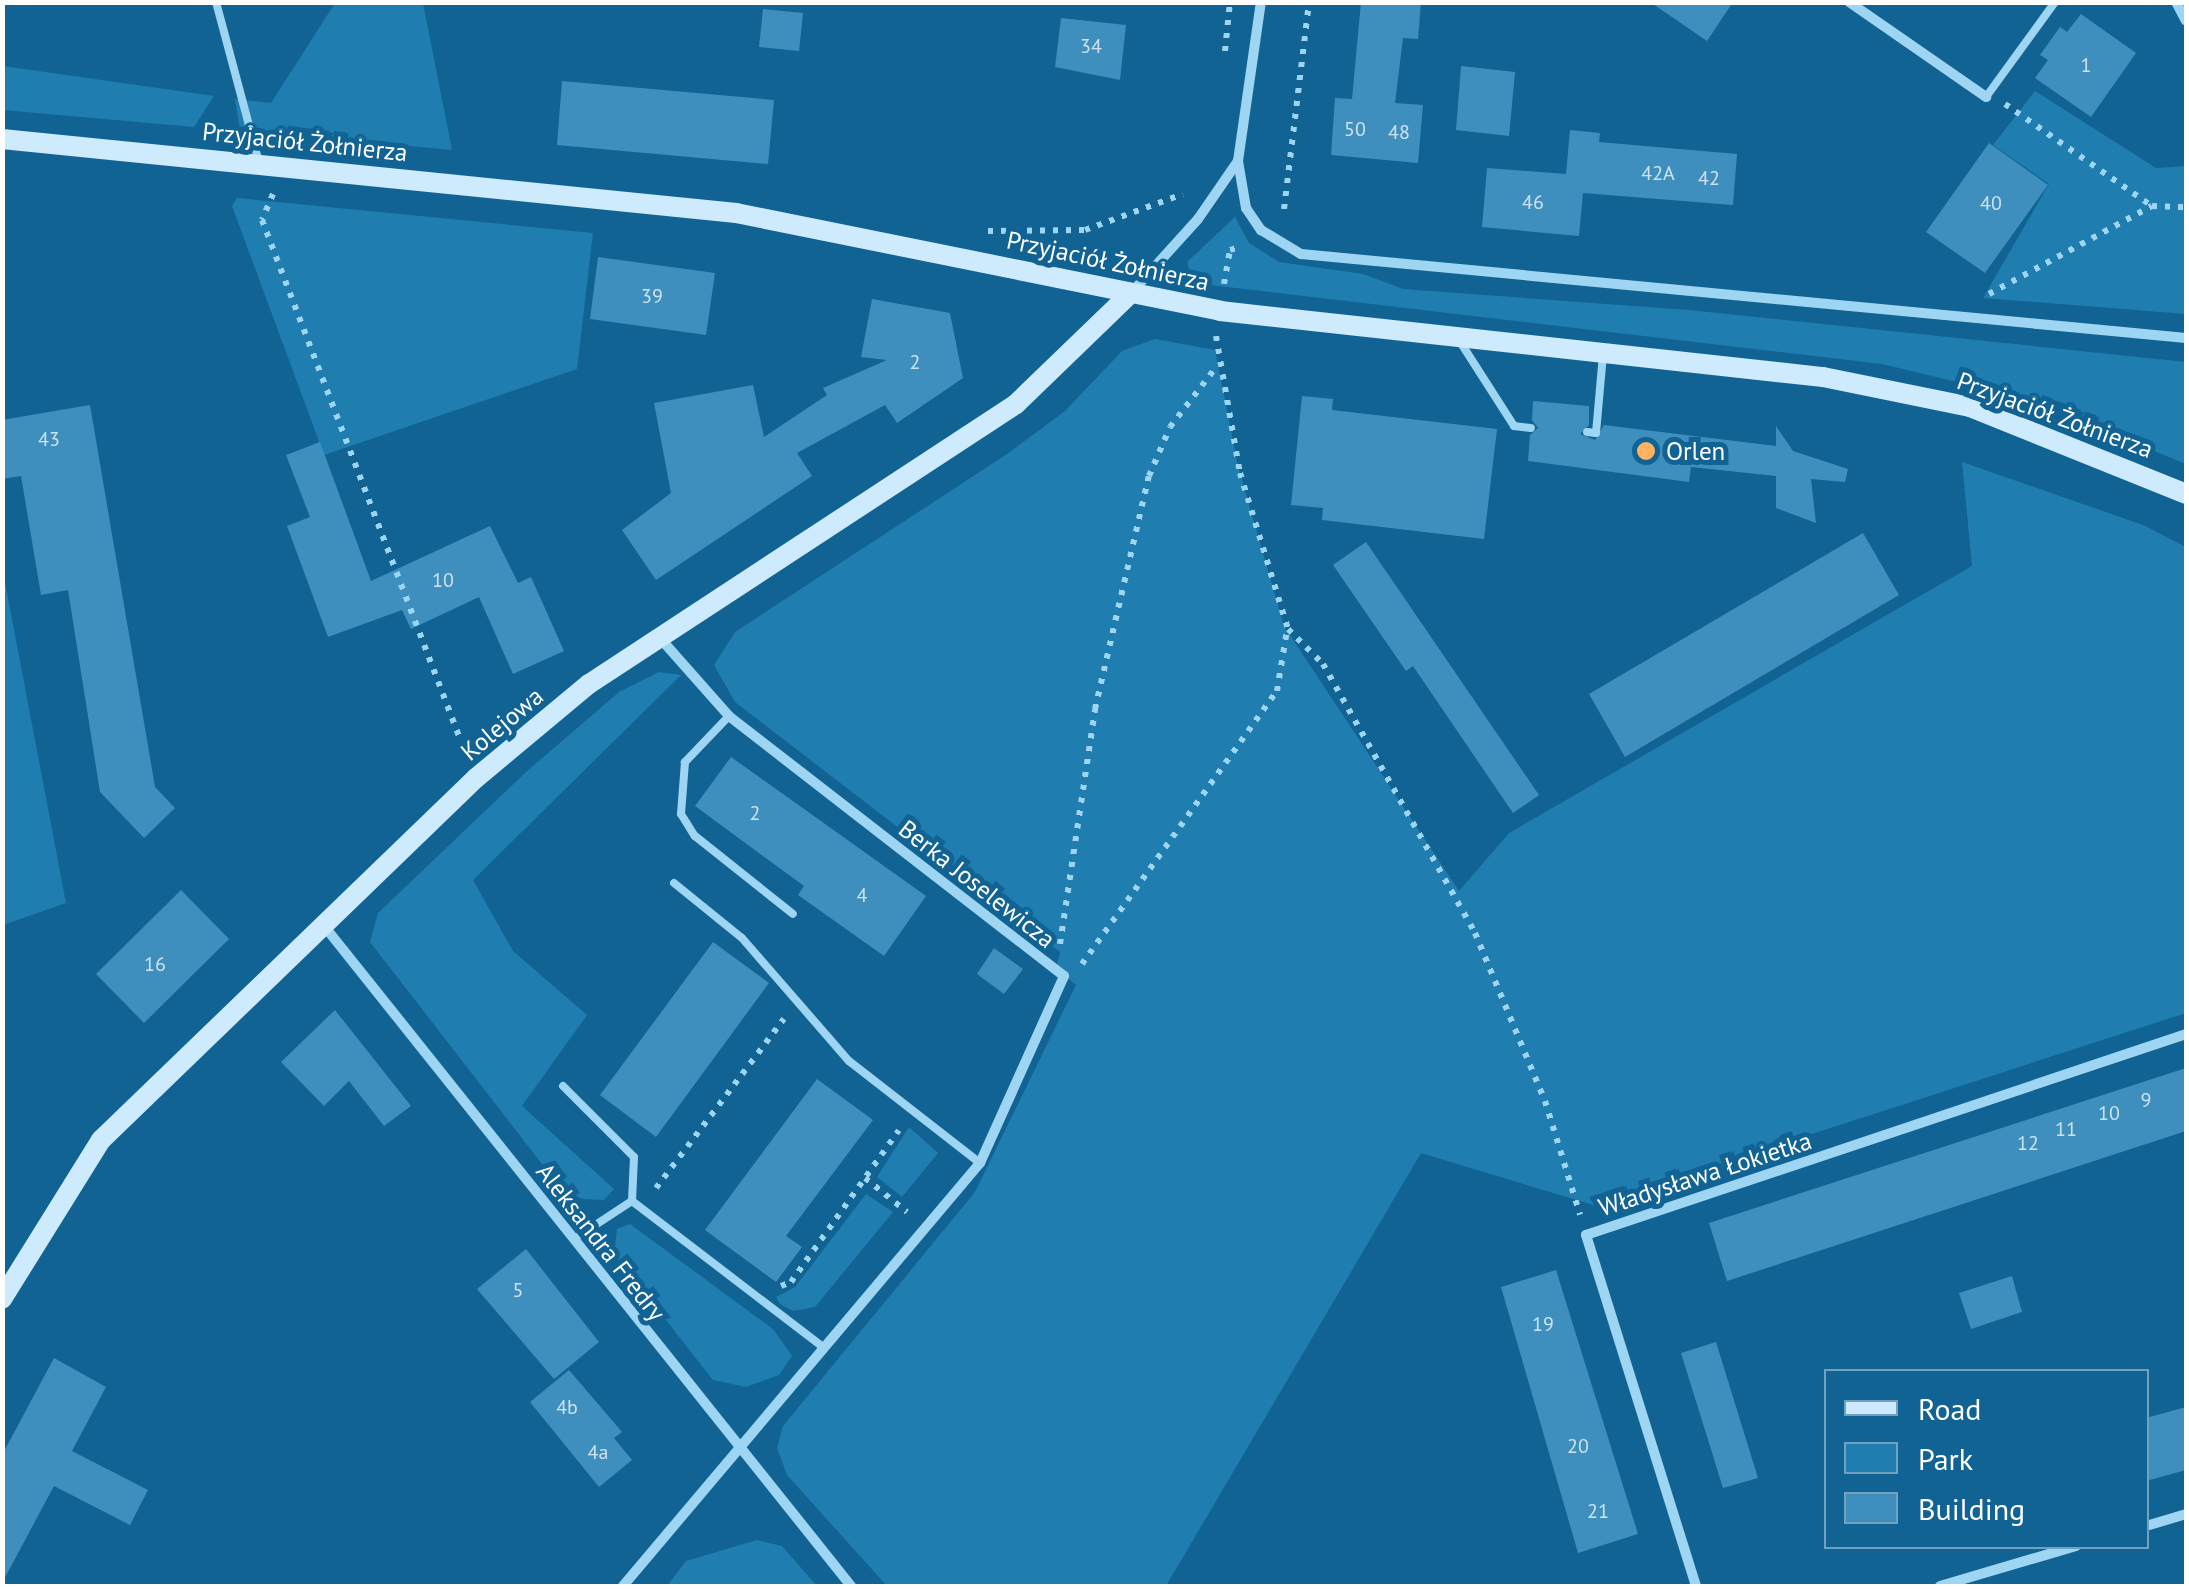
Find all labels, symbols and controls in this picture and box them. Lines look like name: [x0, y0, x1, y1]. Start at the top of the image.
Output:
house number: 34: [1080, 34, 1102, 58]
house number: 1: [2081, 53, 2091, 77]
street label: Przyjaciół Żołnierza: [201, 116, 409, 168]
house number: 50: [1344, 117, 1366, 141]
house number: 48: [1388, 120, 1410, 144]
house number: 42A: [1641, 161, 1675, 185]
house number: 42: [1698, 166, 1720, 190]
house number: 46: [1522, 190, 1544, 214]
house number: 40: [1980, 191, 2002, 215]
street label: Przyjaciół Żołnierza: [1004, 225, 1212, 297]
house number: 39: [641, 284, 663, 308]
house number: 2: [910, 350, 920, 374]
street label: Przyjaciół Żołnierza: [1953, 366, 2157, 464]
house number: 43: [38, 427, 60, 451]
place label: Orlen: [1666, 436, 1725, 466]
marker: Orlen: [1635, 440, 1657, 462]
house number: 10: [432, 568, 454, 592]
street label: Kolejowa: [455, 681, 549, 767]
house number: 2: [750, 801, 760, 825]
street label: Berka Joselewicza: [893, 814, 1061, 954]
house number: 4: [857, 883, 867, 907]
house number: 16: [144, 952, 166, 976]
house number: 9: [2141, 1088, 2151, 1112]
house number: 10: [2098, 1101, 2120, 1125]
house number: 11: [2055, 1117, 2077, 1141]
street label: Władysława Łokietka: [1595, 1125, 1815, 1223]
house number: 12: [2017, 1131, 2039, 1155]
street label: Aleksandra Fredry: [530, 1157, 672, 1327]
house number: 5: [513, 1278, 523, 1302]
house number: 19: [1532, 1312, 1554, 1336]
legend: [1824, 1369, 2149, 1549]
text: Road: [1918, 1389, 1982, 1428]
house number: 4b: [556, 1395, 578, 1419]
house number: 20: [1567, 1434, 1589, 1458]
text: Park: [1918, 1439, 1973, 1478]
house number: 4a: [588, 1440, 608, 1464]
text: Building: [1918, 1489, 2025, 1528]
house number: 21: [1587, 1499, 1609, 1523]

